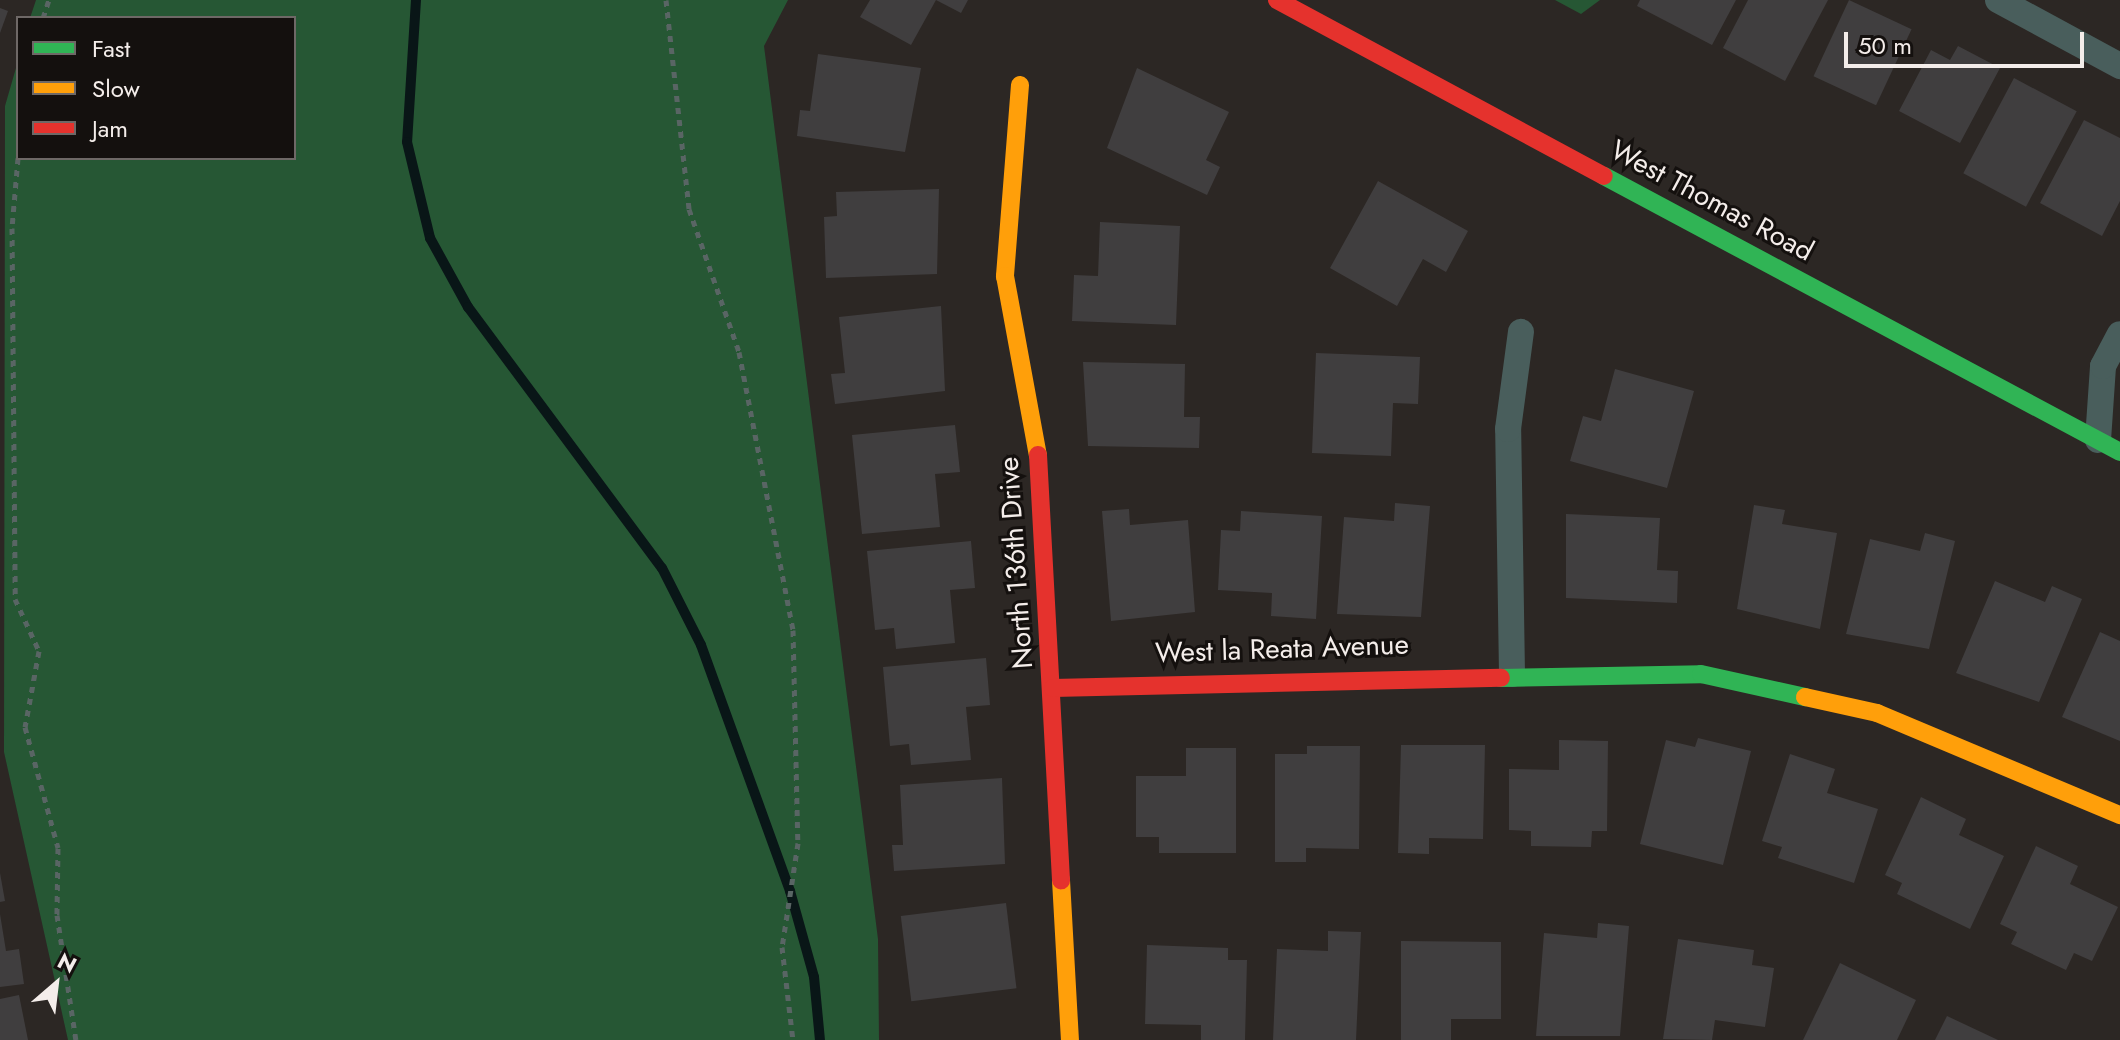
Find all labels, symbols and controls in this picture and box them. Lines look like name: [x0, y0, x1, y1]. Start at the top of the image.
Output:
legend: [16, 16, 296, 160]
scale bar: [1848, 16, 2088, 66]
text: 50 m: [1858, 28, 1912, 63]
text: Fast: [92, 31, 130, 66]
text: Slow: [92, 71, 140, 106]
text: Jam: [92, 111, 128, 146]
street label: West Thomas Road: [1605, 133, 1819, 269]
street label: North 136th Drive: [992, 456, 1040, 670]
street label: West la Reata Avenue: [1154, 628, 1410, 670]
north arrow: [16, 944, 96, 1024]
text: N: [52, 945, 82, 981]

